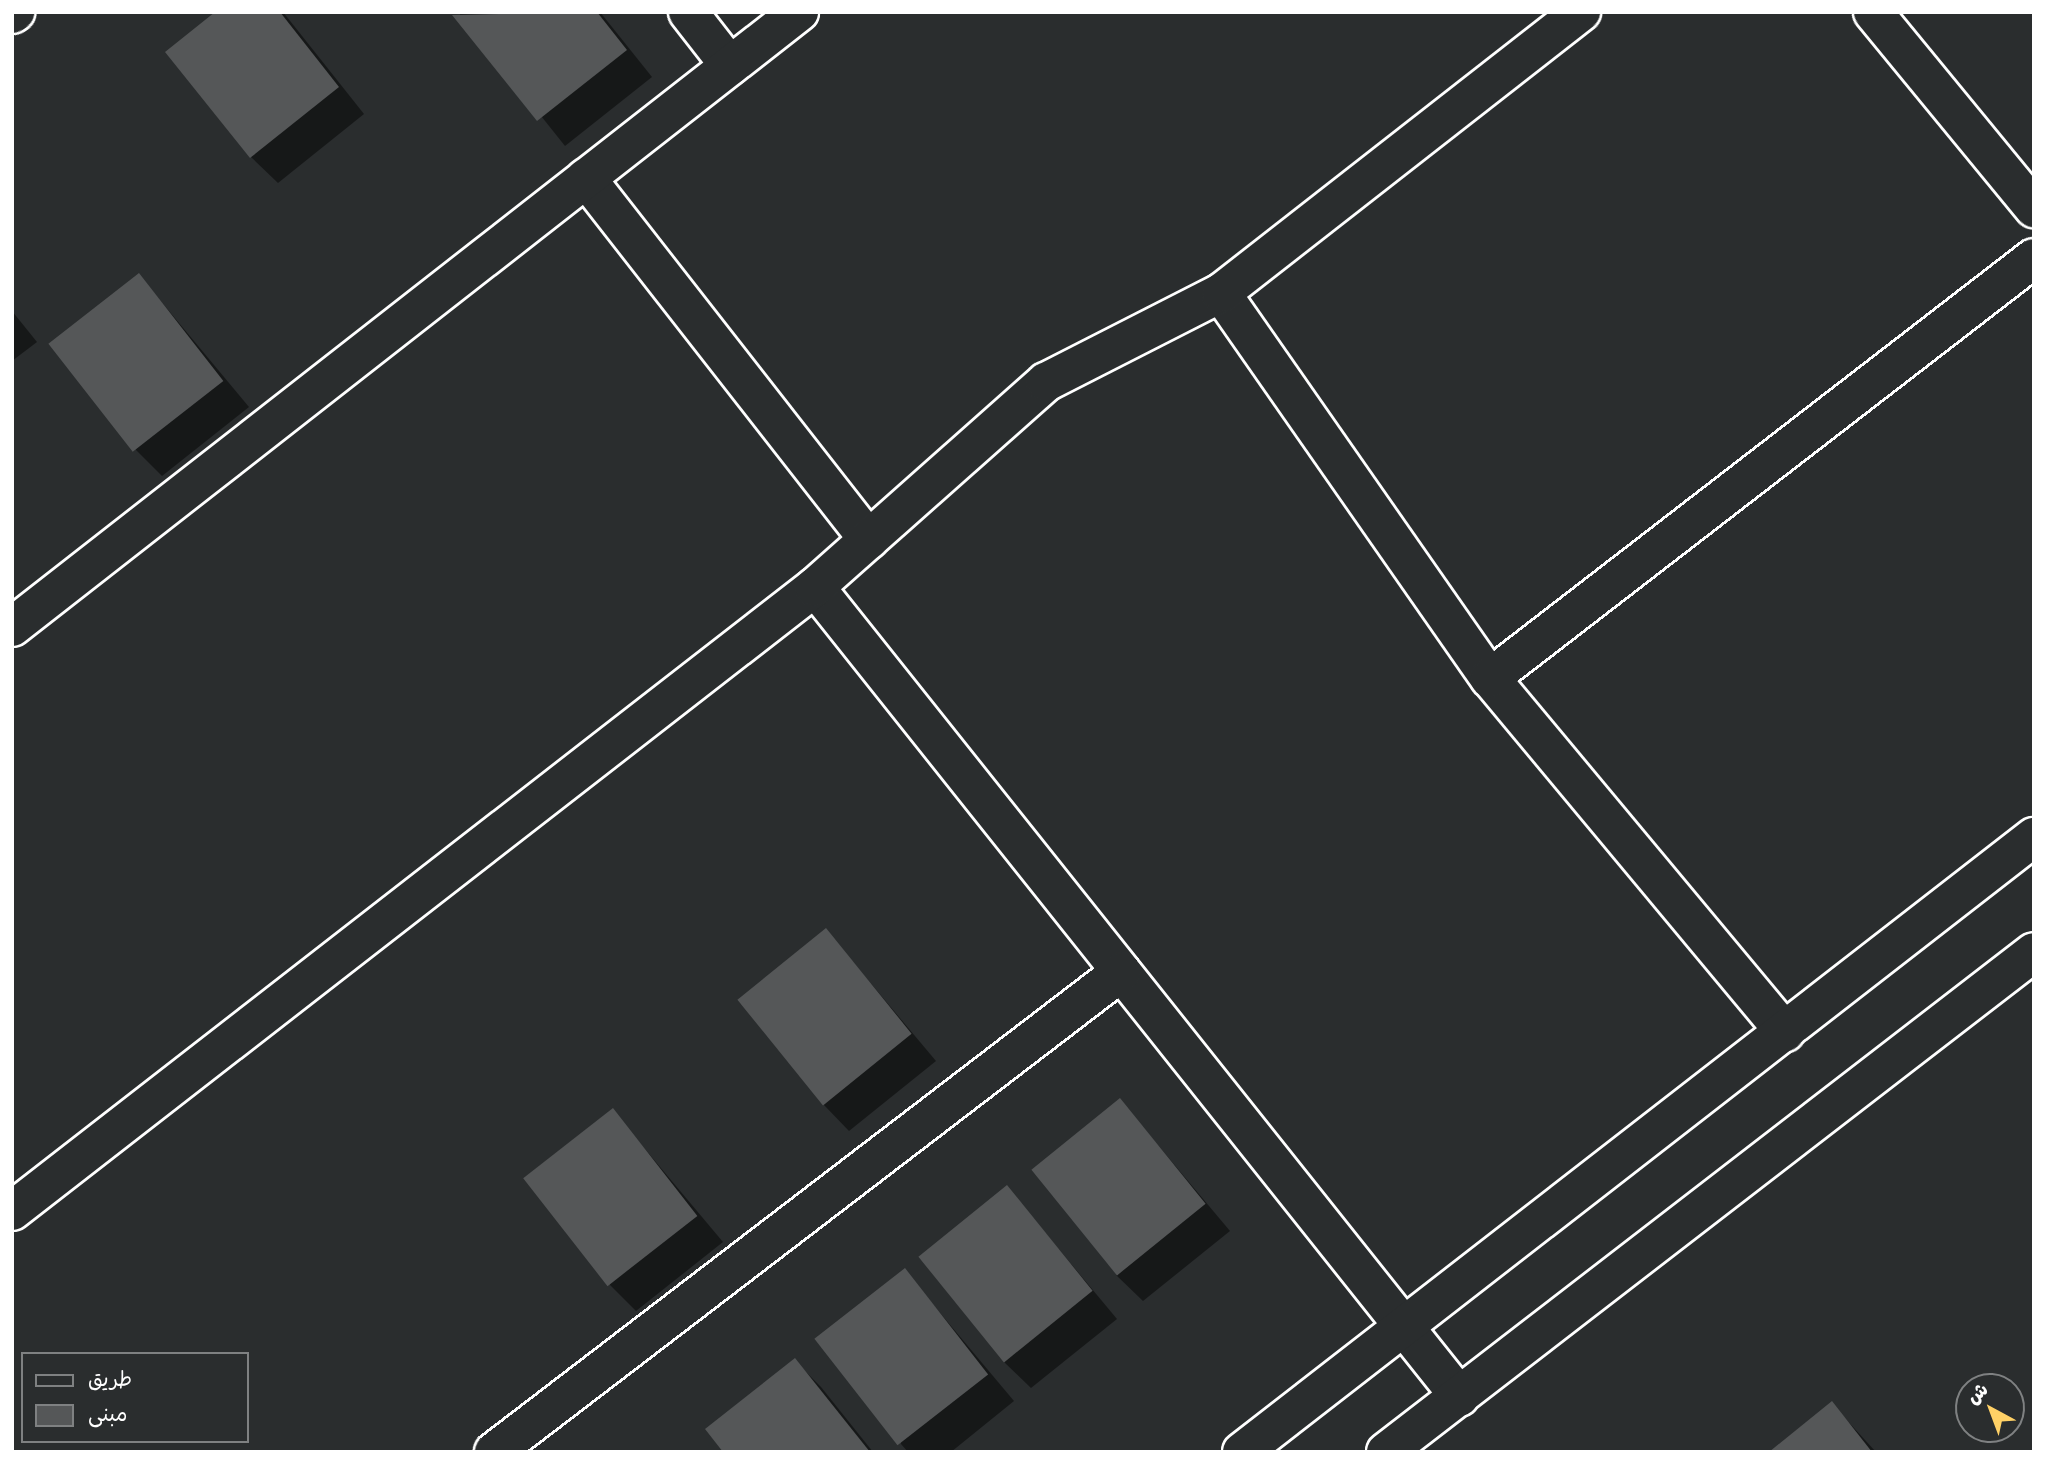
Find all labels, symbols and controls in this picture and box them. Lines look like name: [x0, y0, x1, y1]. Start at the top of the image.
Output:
legend: [21, 1352, 248, 1443]
text: طريق: [88, 1366, 132, 1391]
north arrow: [1955, 1373, 2025, 1443]
text: ش: [1962, 1378, 1993, 1409]
text: مبنى: [88, 1401, 127, 1426]

